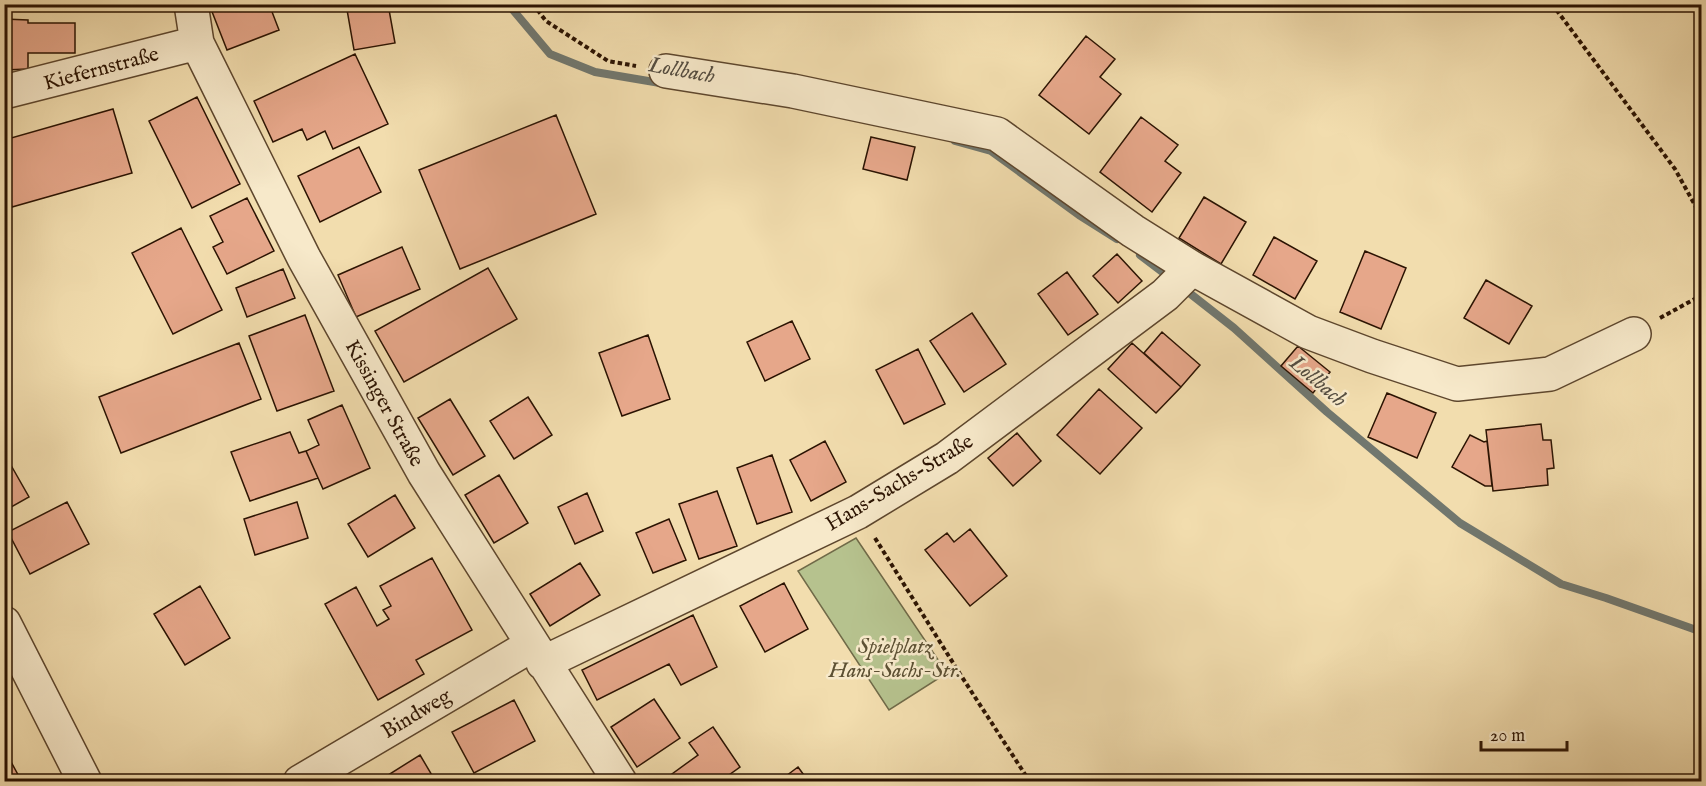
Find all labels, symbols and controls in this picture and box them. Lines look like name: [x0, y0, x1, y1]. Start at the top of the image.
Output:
street label: Kiefernstraße: [41, 41, 162, 98]
water label: Lollbach: [645, 51, 717, 91]
street label: Kissinger Straße: [338, 336, 430, 472]
water label: Lollbach: [1282, 349, 1352, 414]
street label: Hans-Sachs-Straße: [821, 428, 979, 538]
park label: Spielplatz Hans-Sachs-Str.: [828, 634, 961, 685]
street label: Bindweg: [377, 683, 457, 746]
scale bar: [1481, 714, 1566, 752]
text: 20 m: [1490, 725, 1525, 748]

